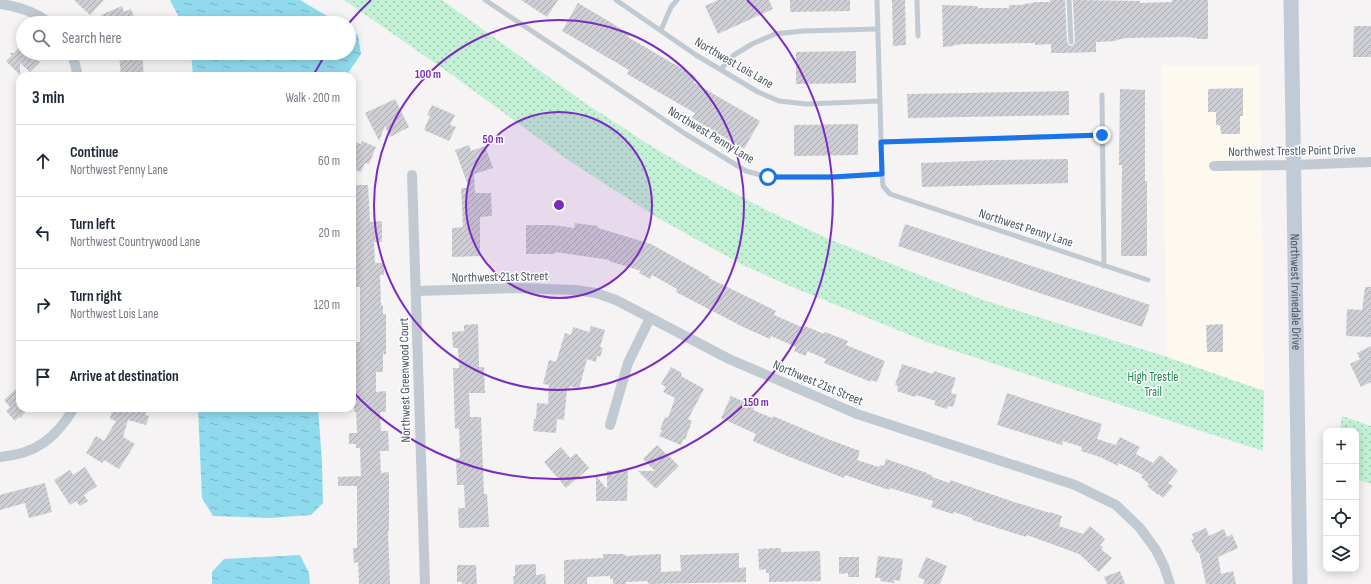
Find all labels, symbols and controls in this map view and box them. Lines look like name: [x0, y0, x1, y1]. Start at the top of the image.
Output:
search box: [16, 16, 356, 60]
icon: search: [30, 27, 52, 49]
text: Search here: [62, 29, 122, 48]
street label: Northwest Lois Lane: [692, 34, 776, 92]
text: 100 m: [415, 67, 441, 82]
text: 3 min: [32, 88, 65, 108]
text: Walk · 200 m: [285, 90, 340, 106]
street label: Northwest Penny Lane: [665, 103, 757, 167]
route end: [1093, 126, 1111, 144]
text: 50 m: [483, 132, 503, 147]
street label: Northwest Trestle Point Drive: [1228, 142, 1356, 160]
text: Continue: [70, 143, 119, 162]
icon: ahead: [32, 150, 54, 172]
text: 60 m: [318, 153, 340, 169]
text: Northwest Penny Lane: [70, 162, 168, 178]
route start: [759, 168, 777, 186]
centre of rings: [552, 198, 566, 212]
street label: Northwest Penny Lane: [977, 205, 1075, 251]
text: Turn left: [70, 215, 115, 234]
icon: left: [32, 222, 54, 244]
text: 20 m: [318, 225, 340, 241]
text: Northwest Countrywood Lane: [70, 234, 200, 250]
street label: Northwest Irvinedale Drive: [1287, 234, 1304, 350]
street label: Northwest 21st Street: [452, 268, 549, 286]
text: Turn right: [70, 287, 122, 306]
icon: right: [32, 294, 54, 316]
text: 120 m: [314, 297, 340, 313]
text: Northwest Lois Lane: [70, 306, 158, 322]
street label: Northwest Greenwood Court: [396, 317, 414, 443]
street label: Northwest 21st Street: [770, 357, 866, 409]
icon: arrive: [32, 366, 54, 388]
text: Arrive at destination: [70, 367, 179, 386]
park label: High Trestle Trail: [1127, 369, 1179, 400]
text: 150 m: [743, 395, 769, 410]
map controls: [1323, 428, 1359, 572]
button: +: [1323, 428, 1359, 464]
button: −: [1323, 464, 1359, 500]
button: locate: [1323, 500, 1359, 536]
button: layers: [1323, 536, 1359, 572]

